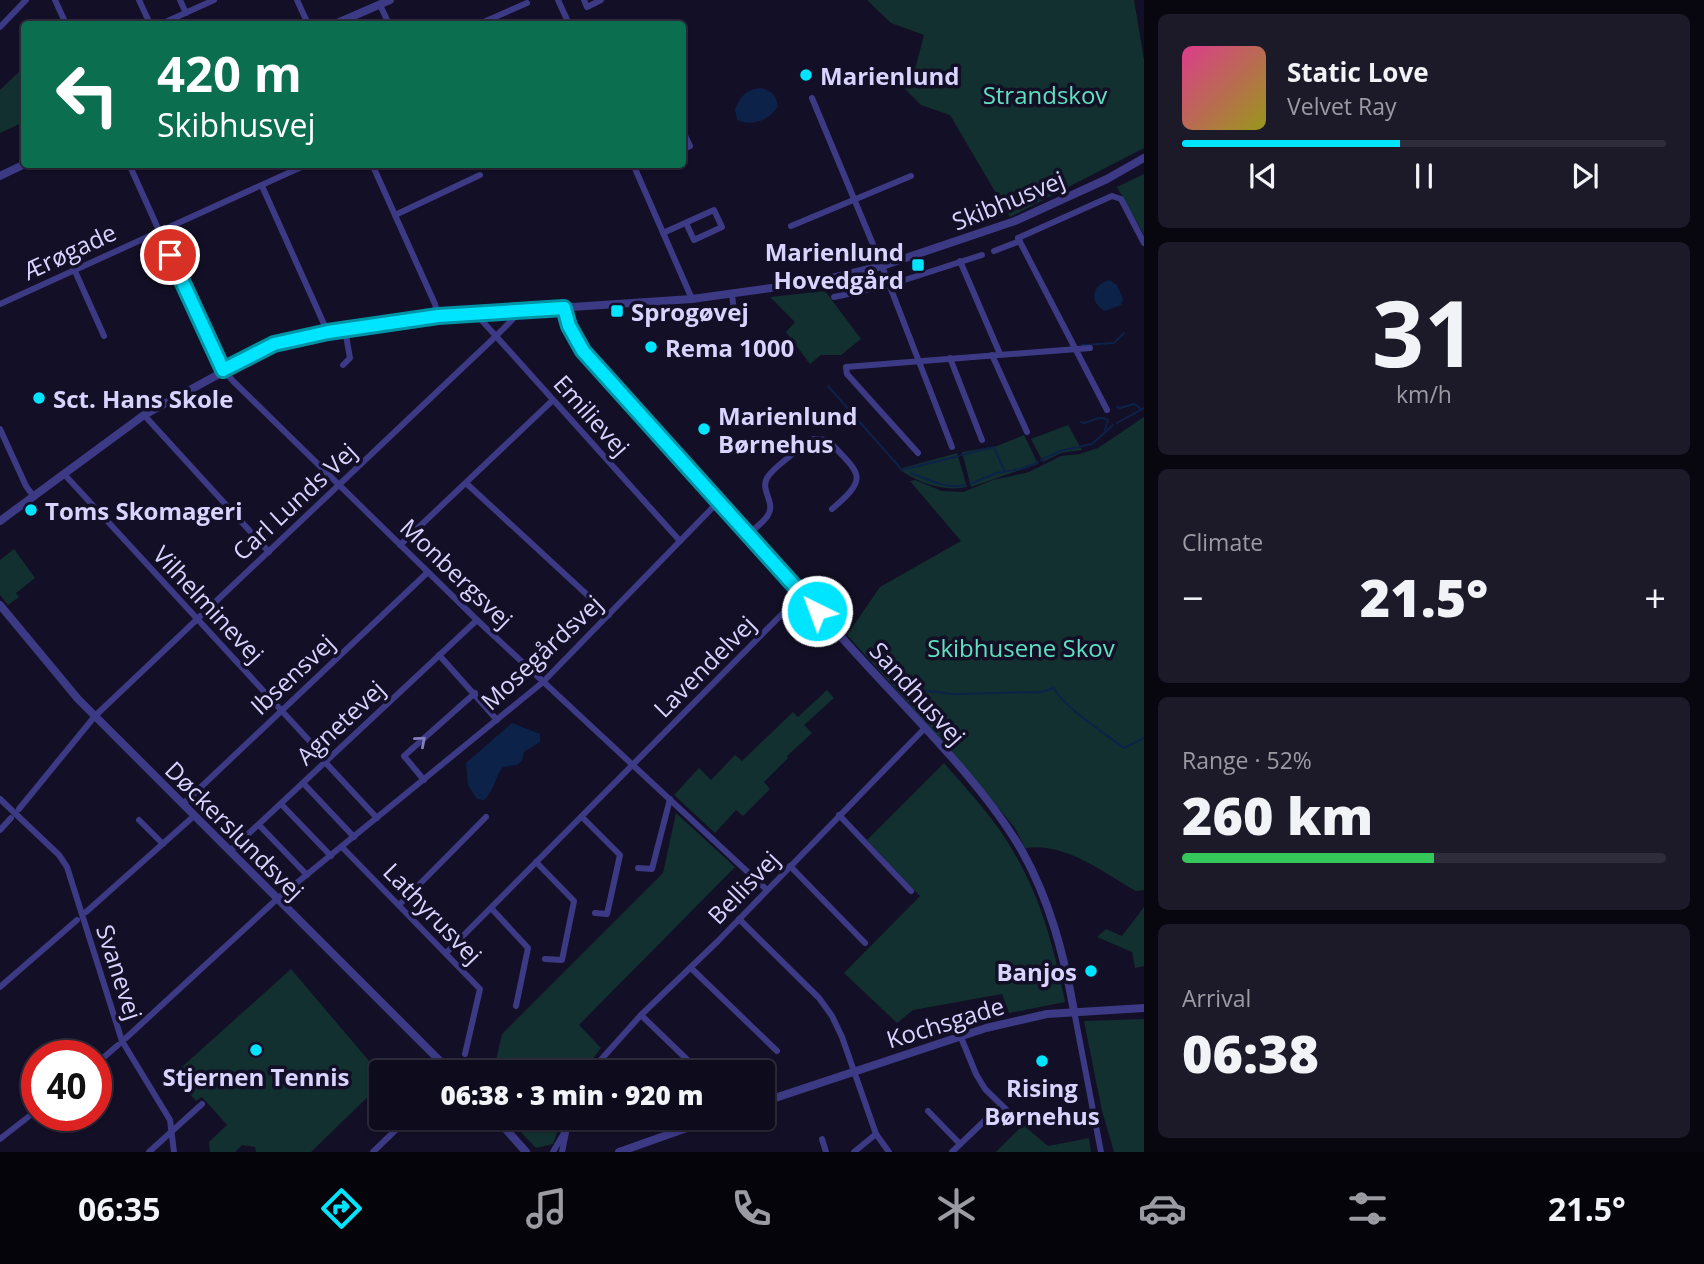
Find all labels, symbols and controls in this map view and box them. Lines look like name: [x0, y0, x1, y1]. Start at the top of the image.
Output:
text: 420 m: [157, 40, 302, 106]
icon: left: [42, 49, 133, 140]
text: Static Love: [1287, 54, 1429, 90]
place label: Marienlund: [820, 59, 959, 92]
marker: Marienlund: [798, 67, 814, 83]
park label: Strandskov: [983, 78, 1107, 111]
text: Velvet Ray: [1287, 90, 1397, 122]
text: Skibhusvej: [157, 103, 316, 146]
icon: previous: [1244, 157, 1282, 195]
icon: pause: [1405, 157, 1443, 195]
icon: next: [1566, 157, 1604, 195]
street label: Skibhusvej: [947, 162, 1069, 238]
street label: Ærøgade: [16, 215, 121, 287]
pin: [140, 225, 200, 285]
place label: Marienlund Hovedgård: [765, 235, 904, 296]
icon: arrive: [151, 236, 189, 274]
marker: Marienlund Hovedgård: [910, 257, 926, 273]
text: 31: [1372, 270, 1476, 394]
place label: Sprogøvej: [631, 295, 749, 328]
marker: Sprogøvej: [609, 303, 625, 319]
place label: Rema 1000: [665, 331, 794, 364]
marker: Rema 1000: [643, 339, 659, 355]
street label: Emilievej: [547, 367, 637, 463]
text: km/h: [1396, 378, 1452, 410]
place label: Sct. Hans Skole: [53, 382, 233, 415]
marker: Sct. Hans Skole: [31, 390, 47, 406]
place label: Marienlund Børnehus: [718, 399, 857, 460]
marker: Marienlund Børnehus: [696, 421, 712, 437]
street label: Carl Lunds Vej: [225, 435, 363, 567]
place label: Toms Skomageri: [45, 494, 242, 527]
marker: Toms Skomageri: [23, 502, 39, 518]
street label: Monbergsvej: [393, 511, 521, 635]
text: Climate: [1182, 526, 1263, 558]
street label: Vilhelminevej: [146, 538, 272, 670]
text: 21.5°: [1360, 561, 1488, 632]
text: −: [1182, 571, 1204, 623]
text: +: [1644, 571, 1666, 623]
position arrow: [780, 574, 854, 648]
street label: Mosegårdsvej: [473, 587, 609, 717]
street label: Lavendelvej: [646, 608, 762, 724]
street label: Ibsensvej: [243, 626, 341, 722]
park label: Skibhusene Skov: [927, 631, 1115, 664]
street label: Sandhusvej: [863, 634, 973, 752]
street label: Agnetevej: [289, 672, 391, 772]
one-way arrow: [413, 737, 426, 749]
text: Range · 52%: [1182, 744, 1312, 776]
street label: Døckerslundsvej: [158, 753, 312, 907]
text: 260 km: [1182, 779, 1373, 850]
street label: Bellisvej: [700, 843, 786, 931]
street label: Lathyrusvej: [376, 855, 490, 971]
street label: Svanevej: [89, 920, 151, 1024]
place label: Banjos: [996, 955, 1077, 988]
marker: Banjos: [1083, 963, 1099, 979]
text: Arrival: [1182, 982, 1251, 1014]
street label: Kochsgade: [882, 988, 1008, 1056]
text: 06:38: [1182, 1017, 1319, 1088]
speed limit sign: 40: [21, 1040, 112, 1131]
marker: Stjernen Tennis: [248, 1042, 264, 1058]
marker: Rising Børnehus: [1034, 1053, 1050, 1069]
place label: Stjernen Tennis: [163, 1060, 350, 1093]
place label: Rising Børnehus: [984, 1071, 1100, 1132]
text: 06:38 · 3 min · 920 m: [441, 1077, 703, 1113]
icon: directions: [317, 1184, 366, 1233]
icon: music: [522, 1184, 571, 1233]
icon: phone: [727, 1184, 776, 1233]
icon: climate: [932, 1184, 981, 1233]
icon: car: [1138, 1184, 1187, 1233]
icon: filters: [1343, 1184, 1392, 1233]
text: 06:35: [78, 1187, 160, 1230]
text: 21.5°: [1548, 1187, 1626, 1230]

